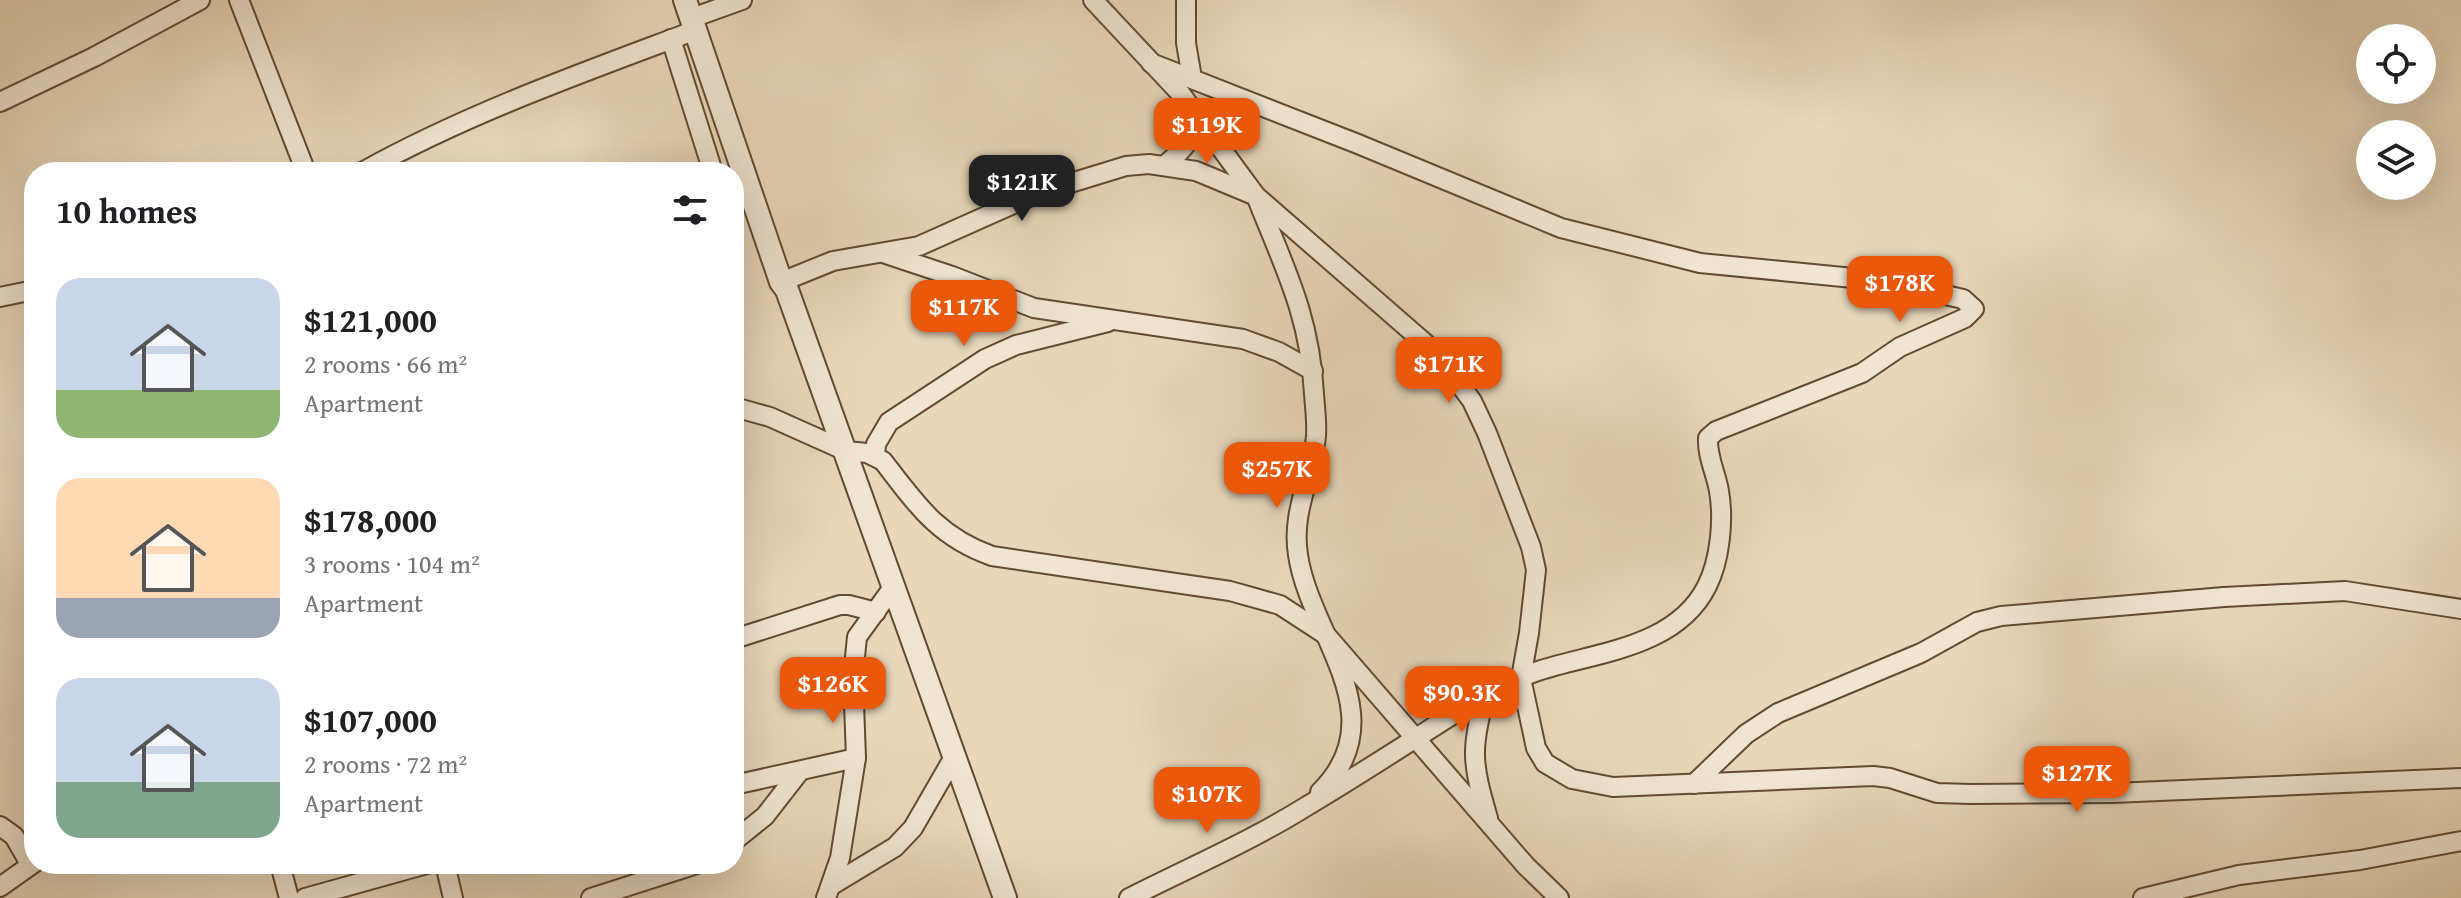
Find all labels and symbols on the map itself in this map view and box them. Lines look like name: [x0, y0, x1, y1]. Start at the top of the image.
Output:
pin: $119K: [1151, 98, 1263, 166]
pin: $121K: [966, 155, 1078, 223]
pin: $178K: [1844, 256, 1956, 324]
pin: $117K: [908, 280, 1020, 348]
pin: $171K: [1393, 337, 1505, 405]
pin: $257K: [1221, 442, 1333, 510]
pin: $126K: [777, 657, 889, 725]
pin: $90.3K: [1397, 666, 1527, 734]
pin: $127K: [2021, 746, 2133, 814]
pin: $107K: [1151, 767, 1263, 835]

